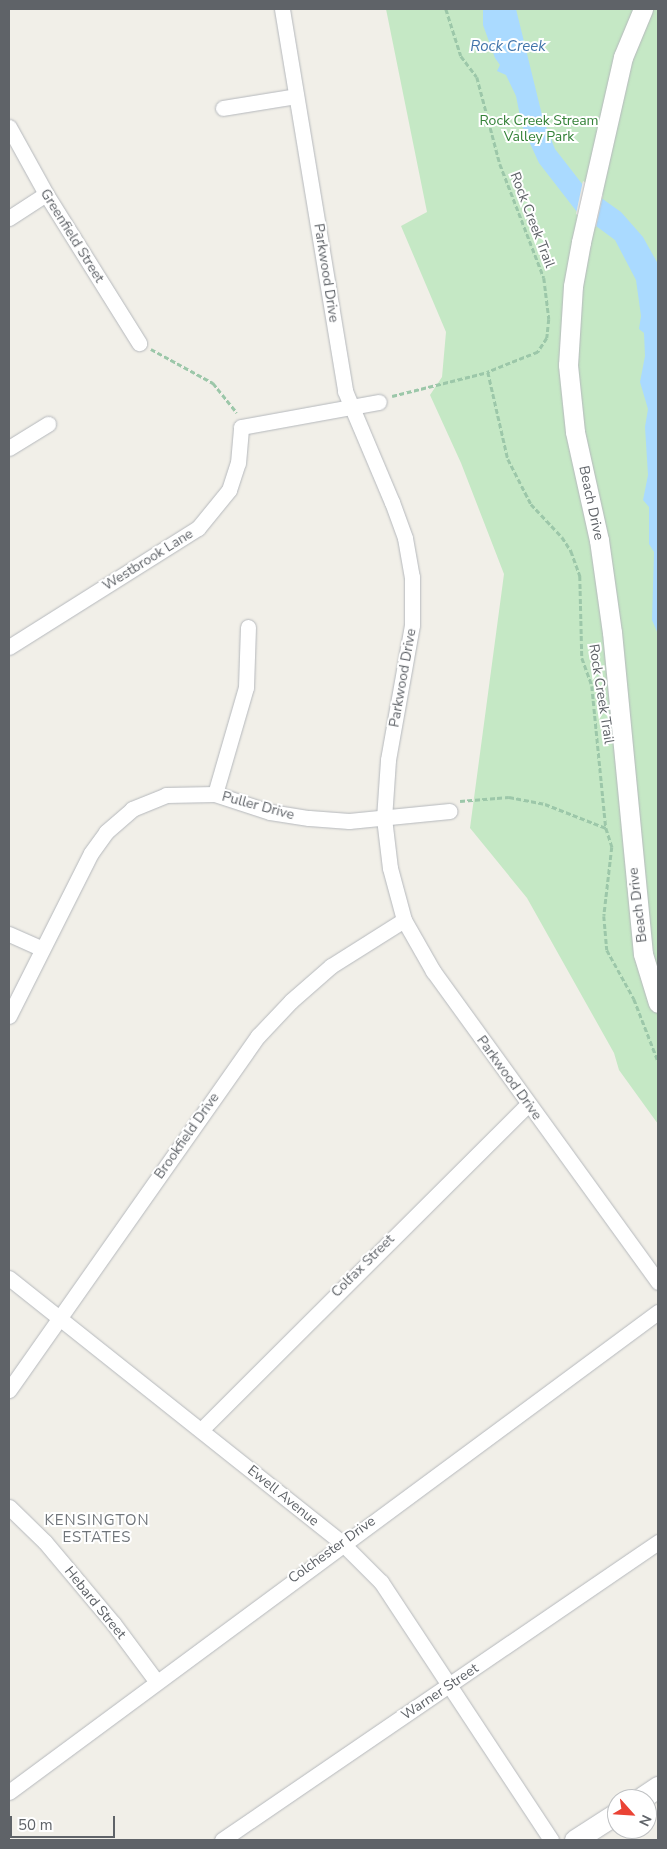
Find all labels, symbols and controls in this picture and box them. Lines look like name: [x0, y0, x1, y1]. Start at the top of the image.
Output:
water label: Rock Creek: [470, 38, 546, 56]
park label: Rock Creek Stream Valley Park: [479, 113, 599, 146]
street label: Rock Creek Trail: [506, 170, 558, 270]
street label: Greenfield Street: [36, 186, 108, 286]
street label: Parkwood Drive: [310, 222, 342, 324]
street label: Beach Drive: [575, 464, 607, 542]
street label: Westbrook Lane: [100, 526, 196, 594]
street label: Parkwood Drive: [386, 627, 420, 729]
street label: Rock Creek Trail: [585, 643, 617, 745]
street label: Puller Drive: [220, 788, 296, 824]
street label: Beach Drive: [625, 866, 651, 944]
street label: Parkwood Drive: [473, 1033, 545, 1123]
street label: Brookfield Drive: [151, 1090, 223, 1182]
street label: Colfax Street: [328, 1231, 398, 1301]
street label: Ewell Avenue: [244, 1462, 322, 1530]
district label: KENSINGTON ESTATES: [43, 1511, 151, 1546]
street label: Colchester Drive: [285, 1513, 379, 1587]
street label: Hebard Street: [61, 1563, 129, 1643]
street label: Warner Street: [398, 1660, 482, 1724]
north arrow: [607, 1789, 657, 1839]
scale bar: [12, 1806, 118, 1838]
text: N: [634, 1811, 656, 1829]
text: 50 m: [18, 1815, 53, 1835]

